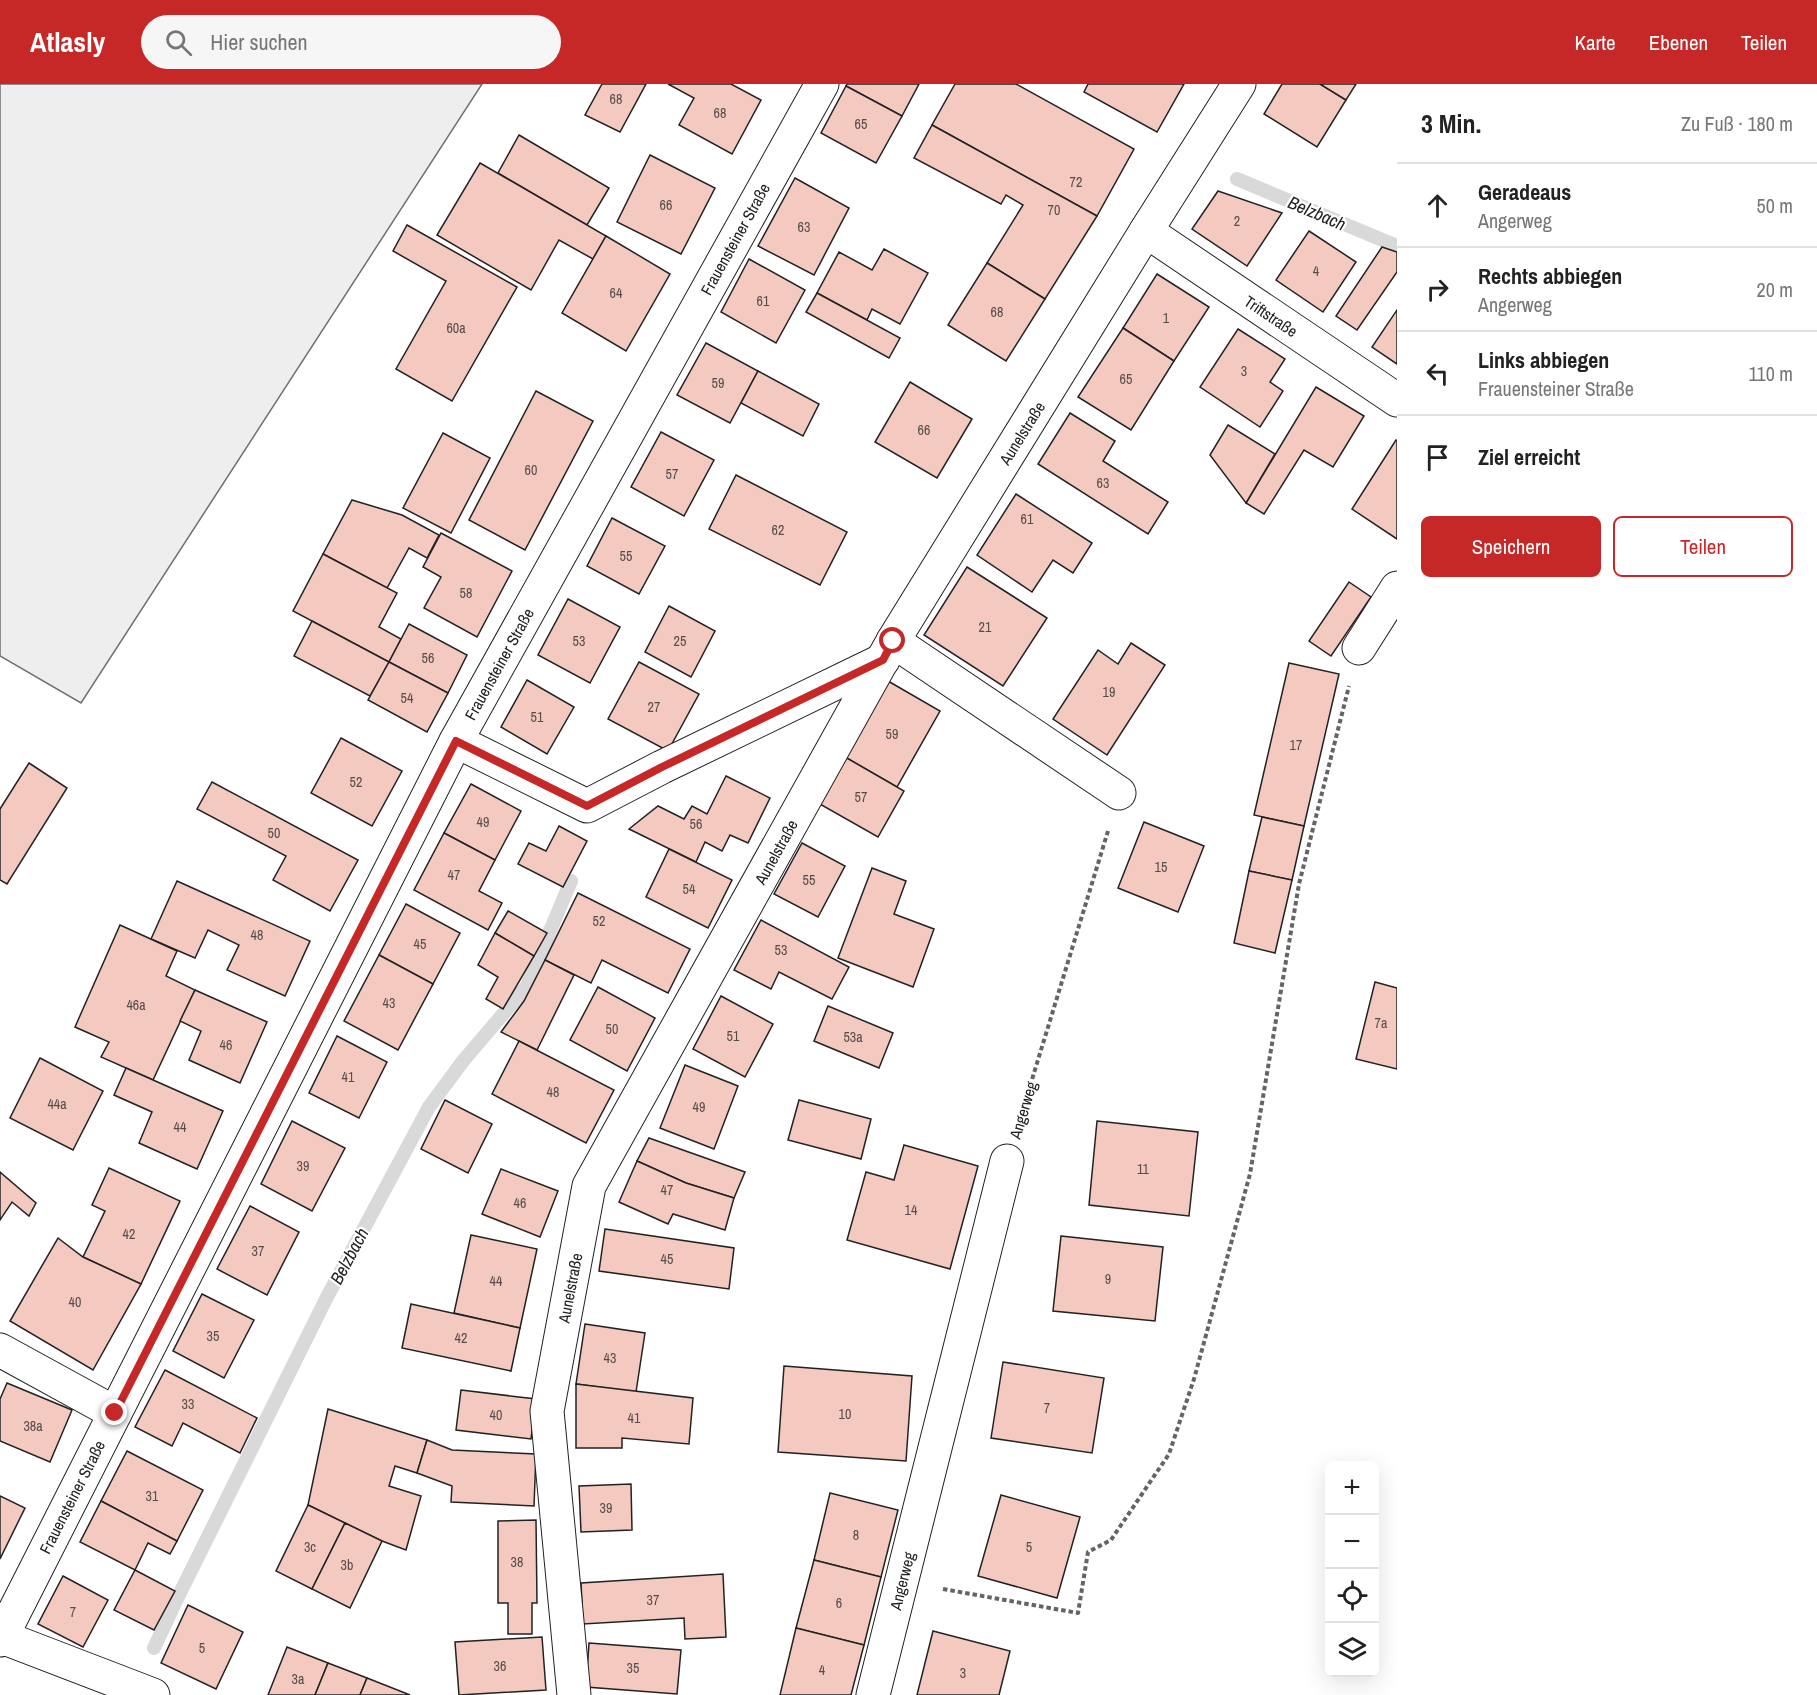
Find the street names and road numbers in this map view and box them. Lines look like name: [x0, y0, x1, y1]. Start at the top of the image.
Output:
street label: Frauensteiner Straße: [695, 179, 775, 299]
street label: Triftstraße: [1240, 290, 1302, 342]
street label: Aunelstraße: [993, 397, 1050, 470]
street label: Frauensteiner Straße: [459, 604, 539, 724]
street label: Aunelstraße: [749, 816, 803, 889]
street label: Angerweg: [1004, 1078, 1042, 1142]
street label: Aunelstraße: [552, 1251, 588, 1326]
street label: Frauensteiner Straße: [34, 1436, 110, 1558]
street label: Angerweg: [884, 1549, 920, 1613]

